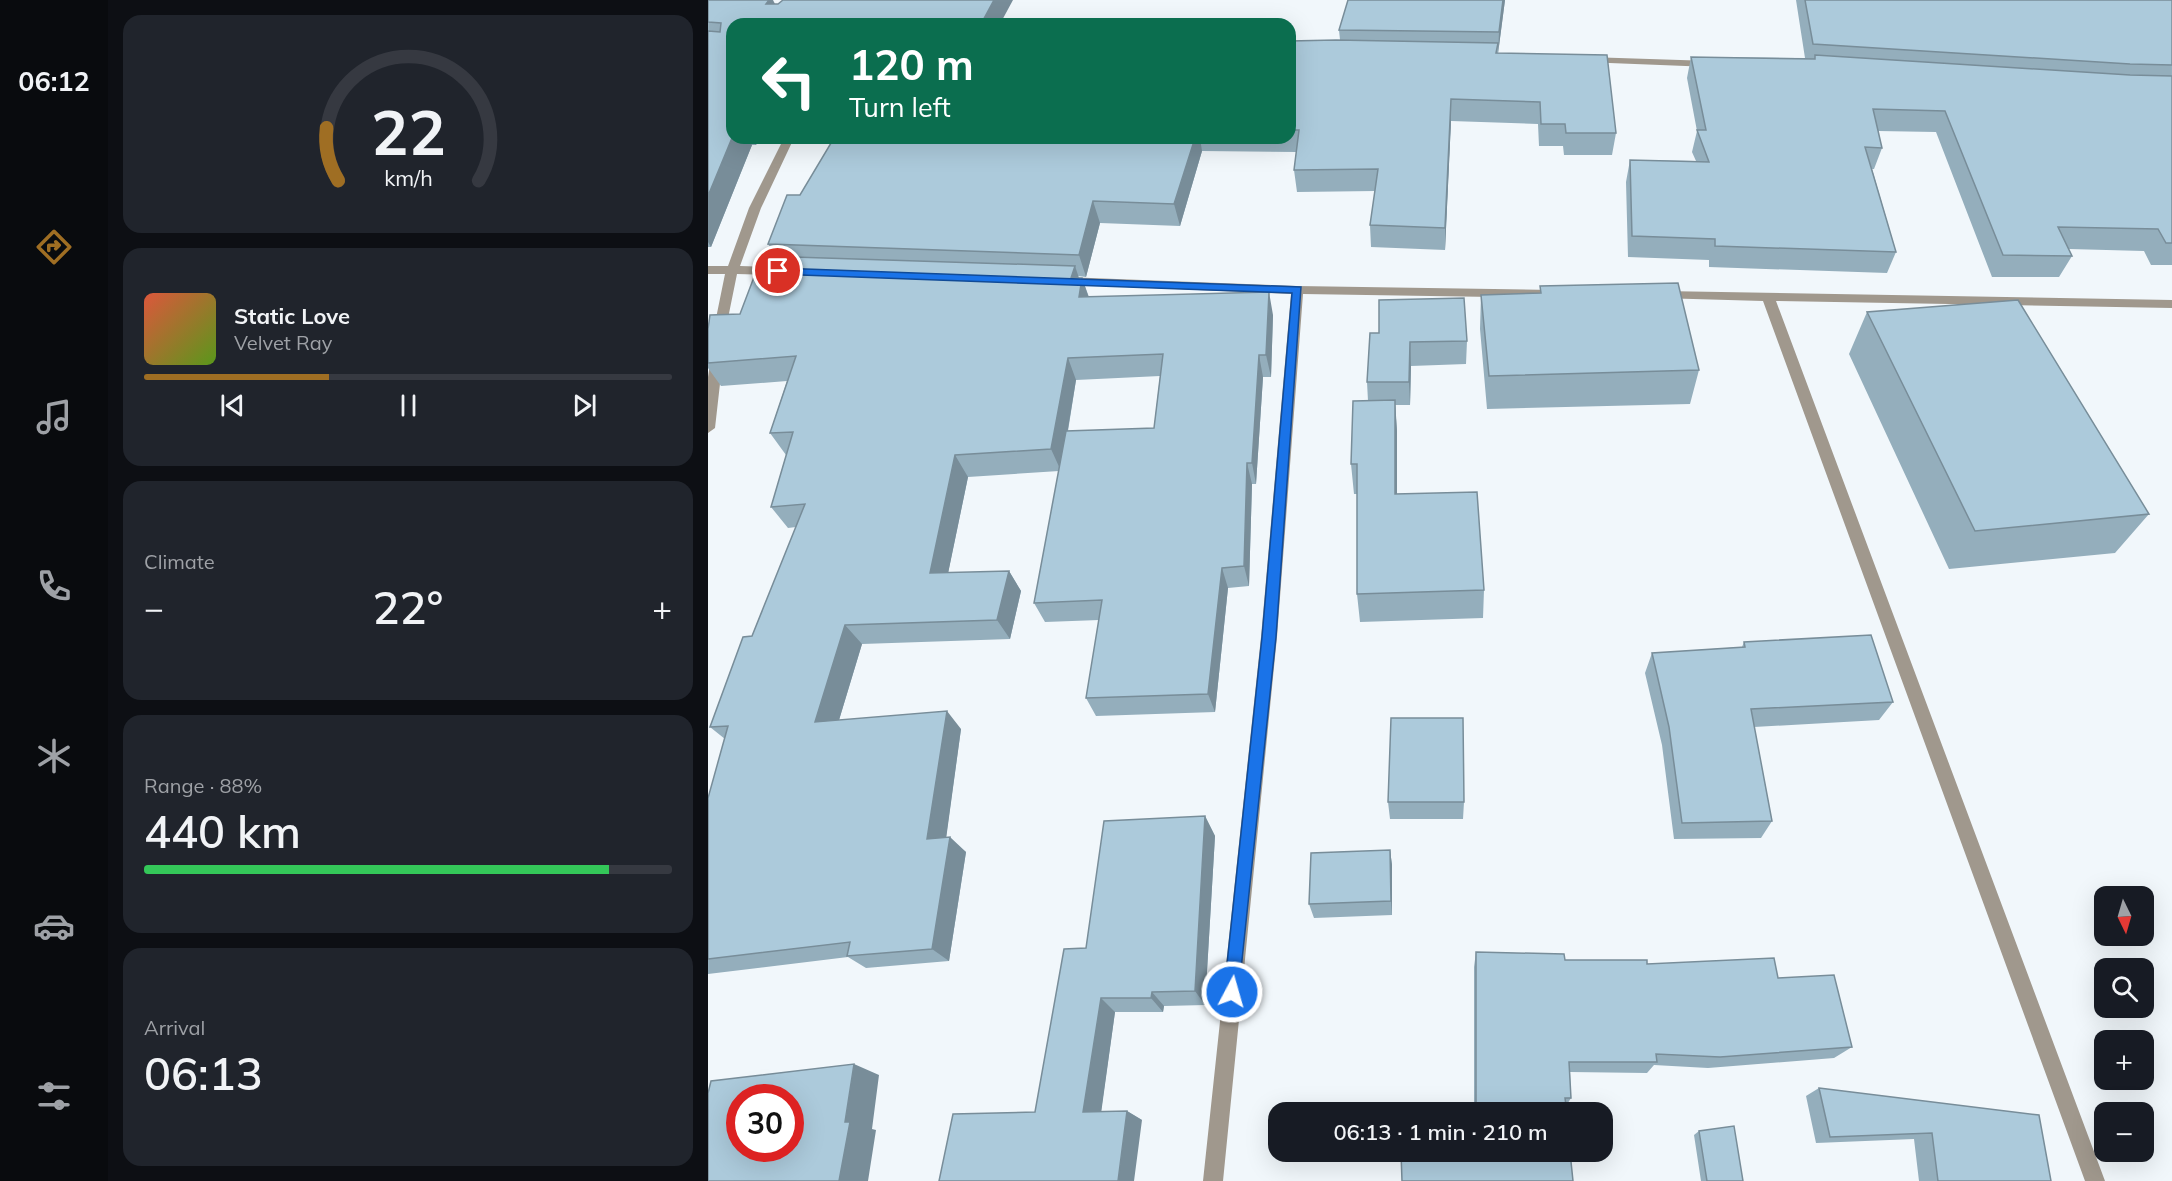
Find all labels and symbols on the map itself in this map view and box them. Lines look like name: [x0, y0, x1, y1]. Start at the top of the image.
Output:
pin: [752, 245, 803, 296]
north arrow: [2094, 886, 2154, 946]
position arrow: [1200, 960, 1264, 1024]
speed limit sign: 30: [726, 1084, 804, 1162]

